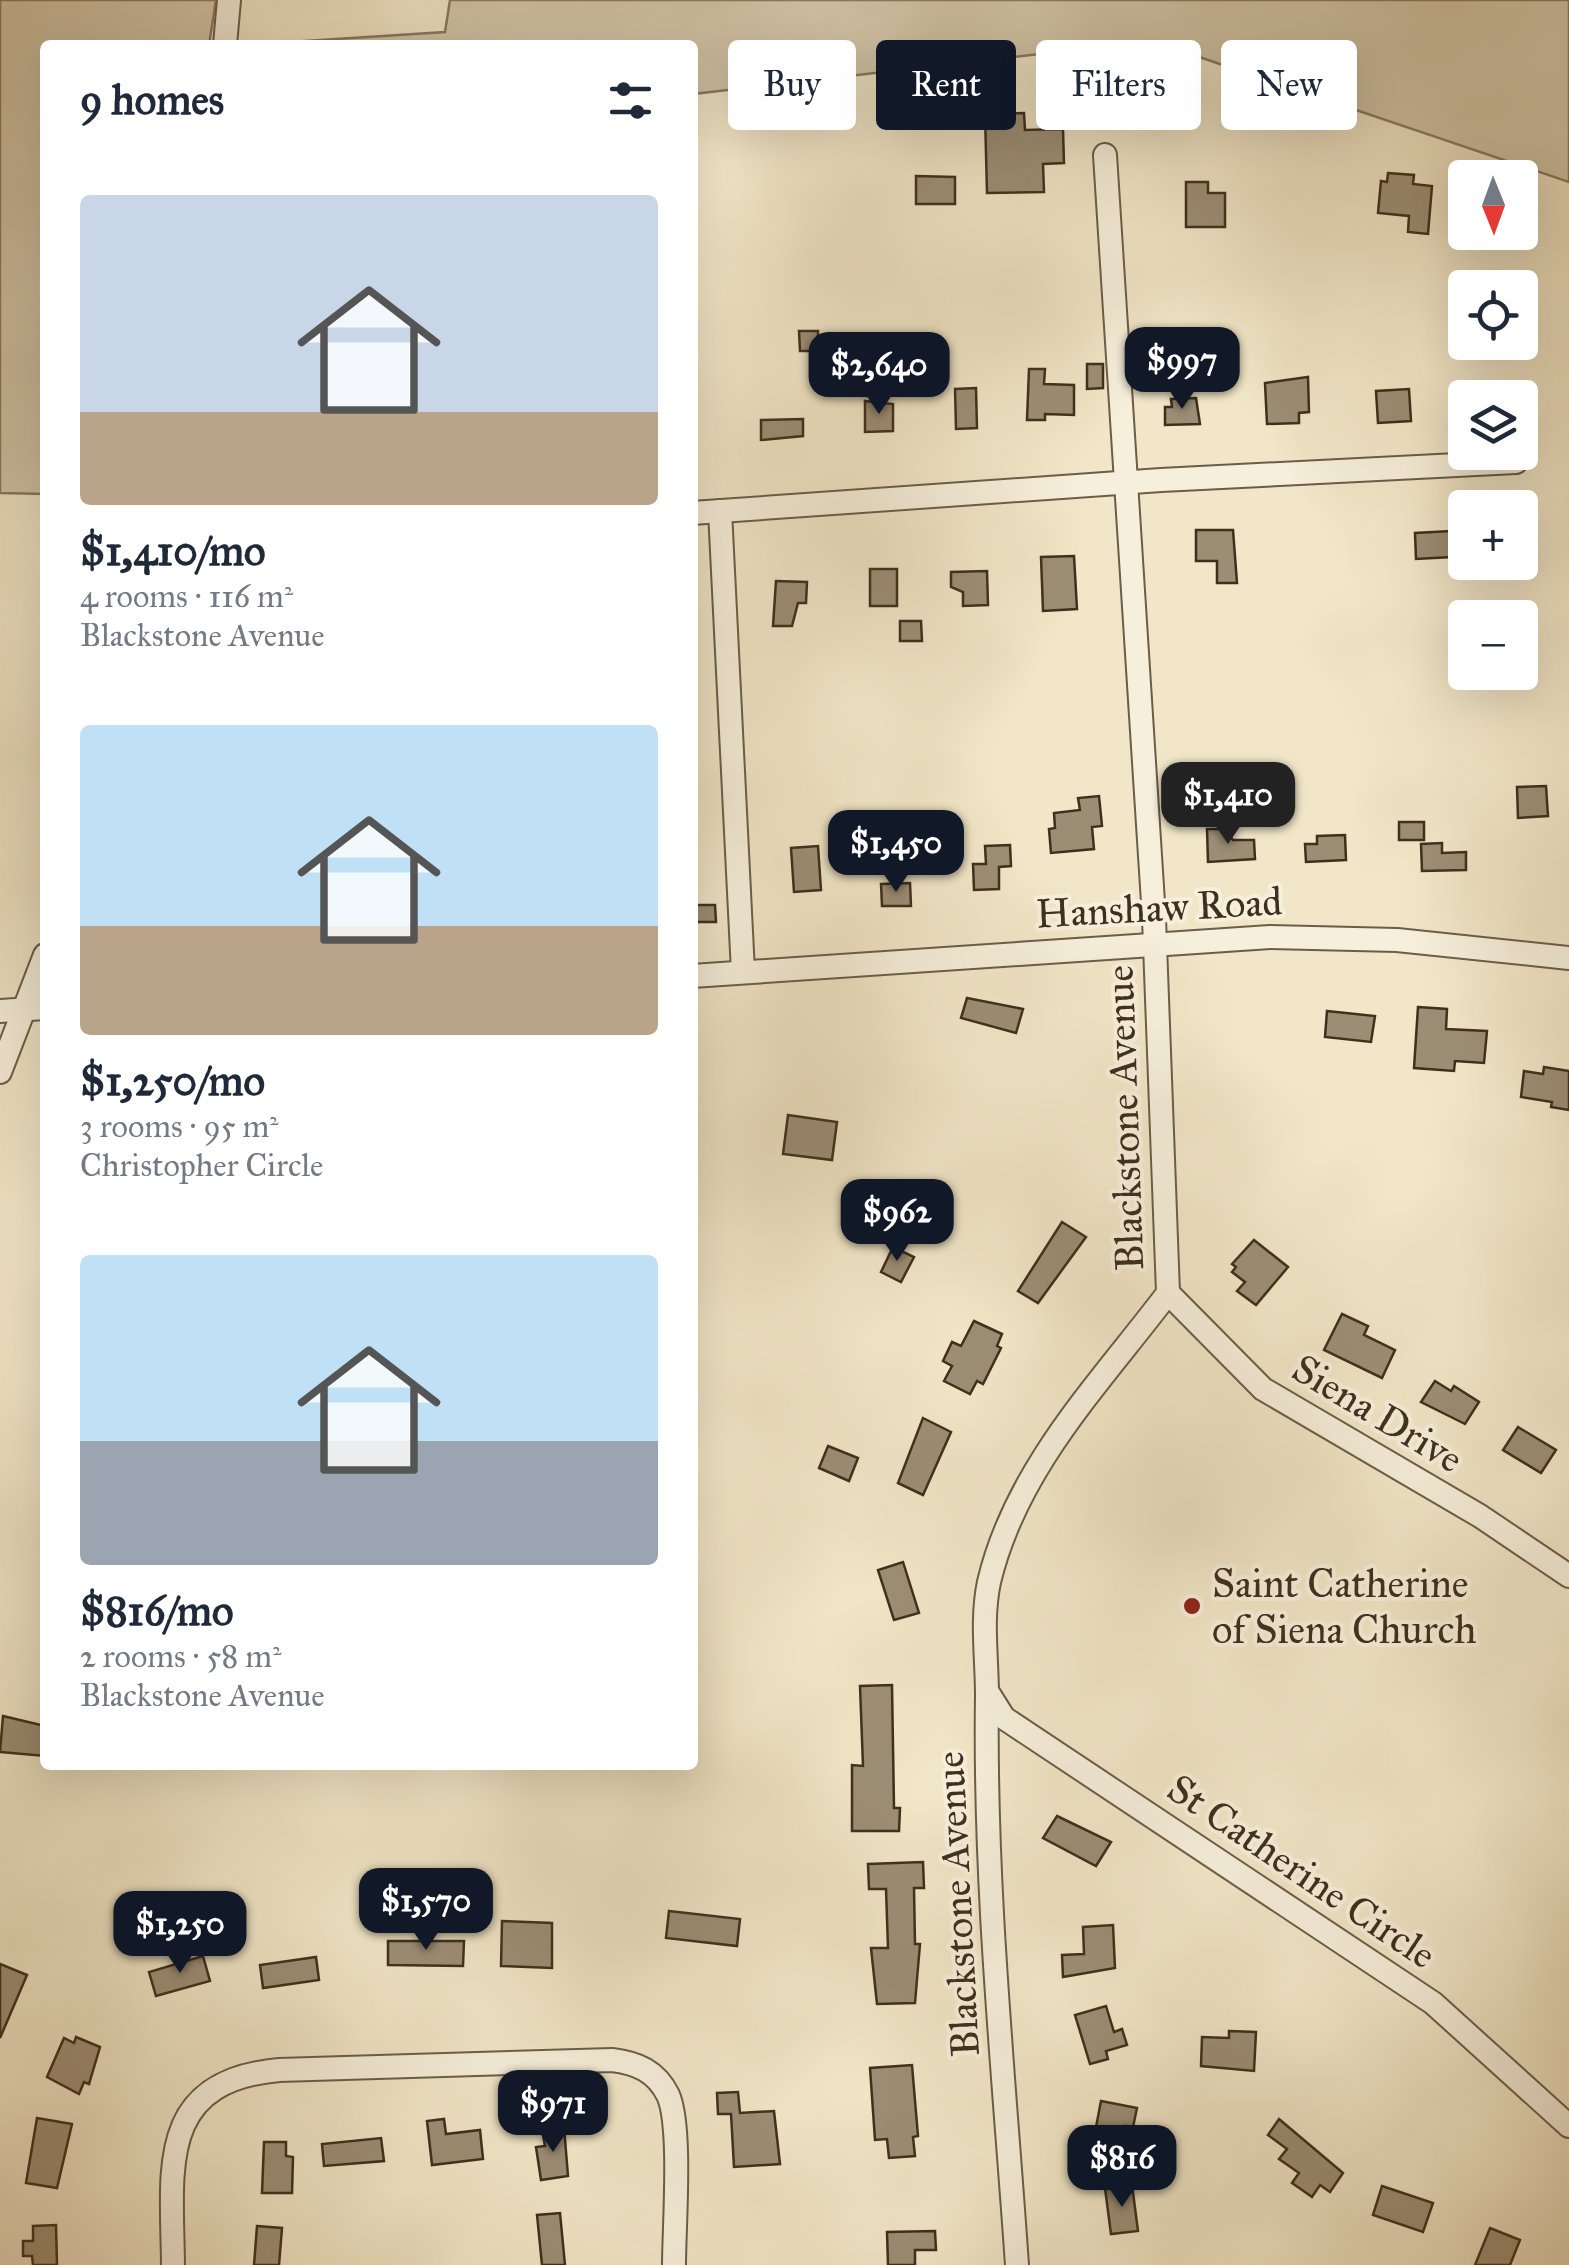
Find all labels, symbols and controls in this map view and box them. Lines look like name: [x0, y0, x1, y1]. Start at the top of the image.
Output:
chip: Buy: [728, 40, 856, 130]
chip: Rent: [876, 40, 1016, 130]
chip: Filters: [1036, 40, 1201, 130]
chip: New: [1221, 40, 1357, 130]
icon: filters: [603, 73, 658, 128]
text: 9 homes: [80, 74, 224, 126]
north arrow: [1448, 160, 1538, 250]
map controls: [1448, 160, 1538, 690]
icon: home: [279, 260, 459, 440]
button: locate: [1448, 270, 1538, 360]
pin: $997: [1123, 327, 1241, 412]
pin: $2,640: [798, 332, 960, 417]
text: $997: [1147, 340, 1217, 379]
text: $2,640: [831, 345, 927, 384]
button: layers: [1448, 380, 1538, 470]
button: +: [1448, 490, 1538, 580]
text: $1,410/mo: [80, 525, 266, 577]
text: 4 rooms · 116 m²: [80, 577, 293, 616]
button: −: [1448, 600, 1538, 690]
text: Blackstone Avenue: [80, 616, 325, 655]
pin: $1,410: [1147, 762, 1309, 847]
text: $1,410: [1183, 775, 1273, 814]
icon: home: [279, 790, 459, 970]
pin: $1,450: [815, 810, 977, 895]
text: $1,450: [850, 823, 942, 862]
street label: Hanshaw Road: [1035, 877, 1283, 938]
street label: Blackstone Avenue: [1095, 964, 1154, 1272]
text: $1,250/mo: [80, 1055, 265, 1107]
text: 3 rooms · 95 m²: [80, 1107, 279, 1146]
text: Christopher Circle: [80, 1146, 323, 1185]
pin: $962: [838, 1179, 956, 1264]
text: $962: [863, 1192, 931, 1231]
icon: home: [279, 1320, 459, 1500]
street label: Siena Drive: [1284, 1343, 1472, 1483]
place label: Saint Catherine of Siena Church: [1212, 1559, 1477, 1654]
text: $816/mo: [80, 1585, 233, 1637]
marker: Saint Catherine of Siena Church: [1181, 1595, 1203, 1617]
text: 2 rooms · 58 m²: [80, 1637, 281, 1676]
text: Blackstone Avenue: [80, 1676, 325, 1715]
street label: Blackstone Avenue: [925, 1750, 990, 2058]
street label: St Catherine Circle: [1158, 1764, 1445, 1979]
pin: $1,570: [345, 1868, 507, 1953]
text: $1,570: [381, 1881, 471, 1920]
pin: $1,250: [99, 1891, 261, 1976]
text: $1,250: [135, 1904, 225, 1943]
pin: $971: [494, 2070, 612, 2155]
text: $971: [520, 2083, 586, 2122]
pin: $816: [1063, 2125, 1181, 2210]
text: $816: [1089, 2138, 1155, 2177]

